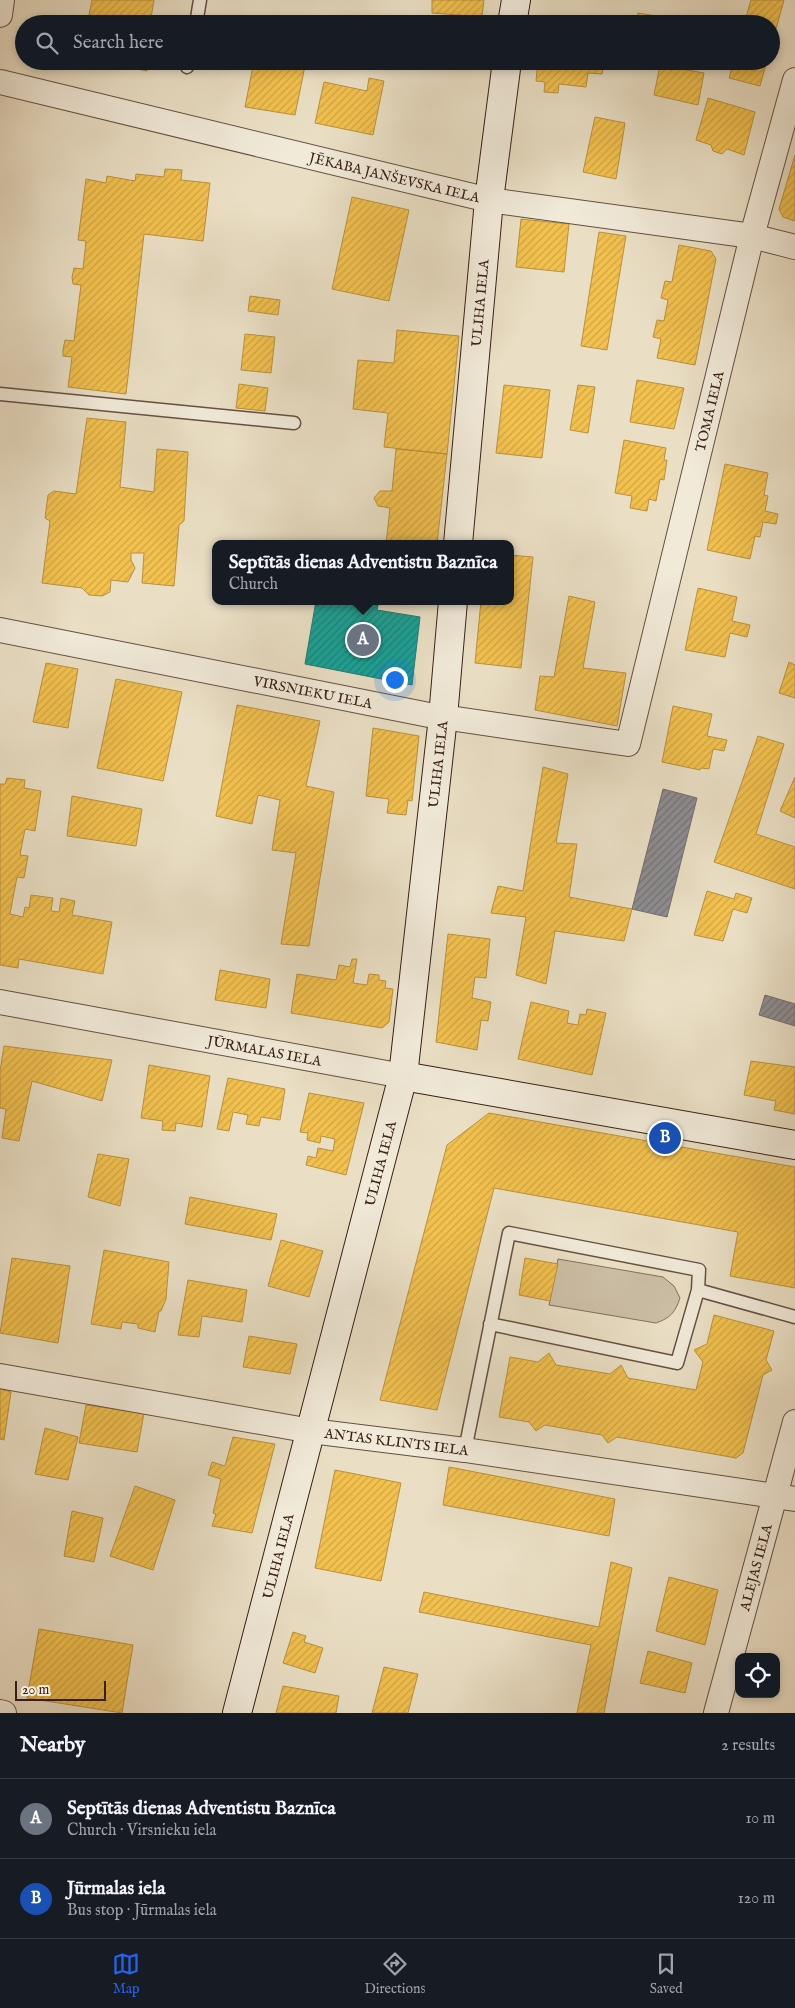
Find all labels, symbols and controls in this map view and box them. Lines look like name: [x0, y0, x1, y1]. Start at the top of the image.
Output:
search box: [15, 15, 780, 70]
icon: search: [33, 29, 61, 57]
text: Search here: [73, 31, 164, 55]
street label: JĒKABA JANŠEVSKA IELA: [306, 149, 482, 208]
street label: ULIHA IELA: [468, 258, 494, 347]
street label: TOMA IELA: [692, 369, 729, 454]
popup: [212, 540, 514, 605]
text: Septītās dienas Adventistu Baznīca: [229, 551, 497, 575]
text: Church: [229, 575, 278, 595]
pin: A: [347, 621, 379, 659]
your location: [382, 667, 408, 693]
street label: VIRSNIEKU IELA: [251, 672, 374, 714]
street label: ULIHA IELA: [425, 719, 453, 809]
street label: JŪRMALAS IELA: [204, 1032, 323, 1071]
street label: ULIHA IELA: [361, 1118, 401, 1208]
pin: B: [649, 1119, 681, 1157]
street label: ANTAS KLINTS IELA: [322, 1425, 470, 1460]
street label: ULIHA IELA: [259, 1511, 299, 1601]
street label: ALEJAS IELA: [736, 1522, 777, 1614]
map controls: [735, 1653, 780, 1698]
button: locate: [735, 1653, 780, 1698]
scale bar: [15, 1678, 106, 1701]
text: 20 m: [22, 1681, 49, 1699]
text: Nearby: [20, 1732, 85, 1759]
text: 2 results: [721, 1736, 775, 1756]
text: Septītās dienas Adventistu Baznīca: [67, 1797, 336, 1821]
text: A: [31, 1809, 41, 1829]
text: 10 m: [745, 1809, 775, 1829]
text: Church · Virsnieku iela: [67, 1821, 216, 1841]
text: Jūrmalas iela: [67, 1877, 165, 1901]
text: B: [31, 1889, 41, 1909]
text: 120 m: [738, 1889, 775, 1909]
text: Bus stop · Jūrmalas iela: [67, 1901, 217, 1921]
tab: Map: [112, 1950, 140, 1998]
tab: Directions: [364, 1950, 425, 1998]
tab: Saved: [650, 1950, 683, 1998]

